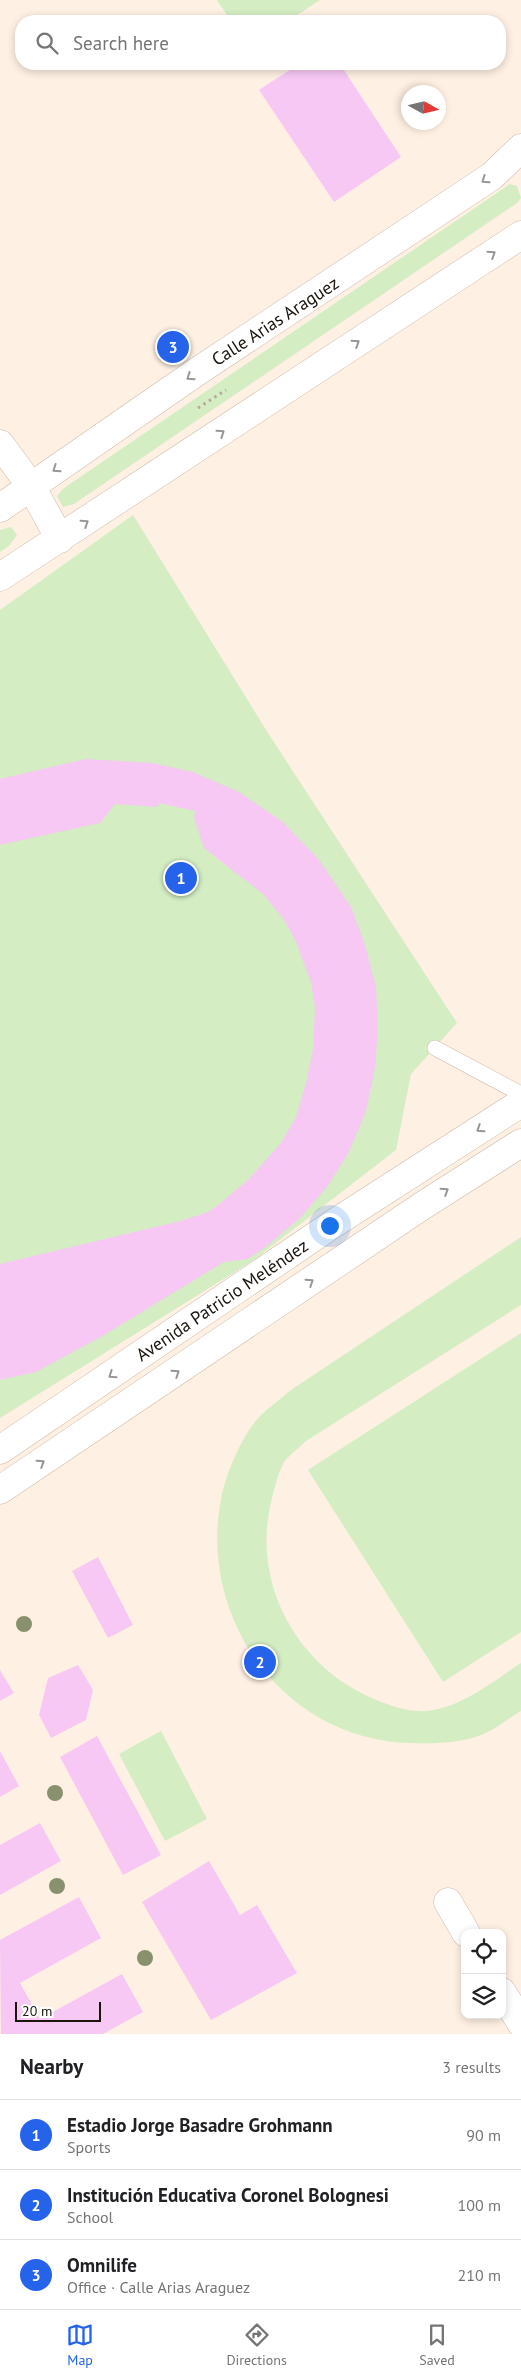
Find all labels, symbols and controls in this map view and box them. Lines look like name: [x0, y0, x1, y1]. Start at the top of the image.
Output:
search box: [15, 15, 506, 70]
icon: search: [33, 29, 61, 57]
text: Search here: [73, 31, 169, 55]
north arrow: [401, 85, 446, 130]
one-way arrow: [481, 174, 490, 184]
one-way arrow: [486, 251, 496, 260]
street label: Calle Arias Araguez: [207, 271, 343, 371]
pin: 3: [157, 328, 189, 366]
one-way arrow: [351, 339, 360, 349]
one-way arrow: [186, 371, 195, 380]
one-way arrow: [215, 429, 224, 439]
one-way arrow: [52, 463, 61, 473]
one-way arrow: [80, 519, 89, 529]
pin: 1: [165, 859, 197, 897]
one-way arrow: [476, 1123, 486, 1132]
one-way arrow: [439, 1188, 449, 1197]
your location: [317, 1213, 343, 1239]
street label: Avenida Patricio Meléndez: [132, 1234, 312, 1366]
one-way arrow: [304, 1279, 314, 1288]
one-way arrow: [108, 1369, 118, 1378]
one-way arrow: [170, 1370, 180, 1379]
one-way arrow: [35, 1460, 44, 1470]
pin: 2: [244, 1643, 276, 1681]
map controls: [461, 1929, 506, 2019]
button: locate: [461, 1929, 506, 1974]
button: layers: [461, 1974, 506, 2019]
scale bar: [15, 1999, 101, 2022]
text: 20 m: [22, 2002, 52, 2020]
text: Nearby: [20, 2053, 83, 2080]
text: 3 results: [442, 2057, 501, 2077]
text: Estadio Jorge Basadre Grohmann: [67, 2113, 333, 2137]
text: 1: [31, 2125, 41, 2145]
text: 90 m: [466, 2125, 501, 2145]
text: Sports: [67, 2137, 111, 2157]
text: Institución Educativa Coronel Bolognesi: [67, 2183, 389, 2207]
text: 2: [31, 2195, 41, 2215]
text: 100 m: [458, 2195, 501, 2215]
text: School: [67, 2207, 113, 2227]
text: Omnilife: [67, 2253, 137, 2277]
text: 3: [31, 2265, 41, 2285]
text: 210 m: [458, 2265, 501, 2285]
text: Office · Calle Arias Araguez: [67, 2277, 250, 2297]
tab: Map: [66, 2321, 94, 2369]
tab: Directions: [226, 2321, 287, 2369]
tab: Saved: [419, 2321, 455, 2369]

